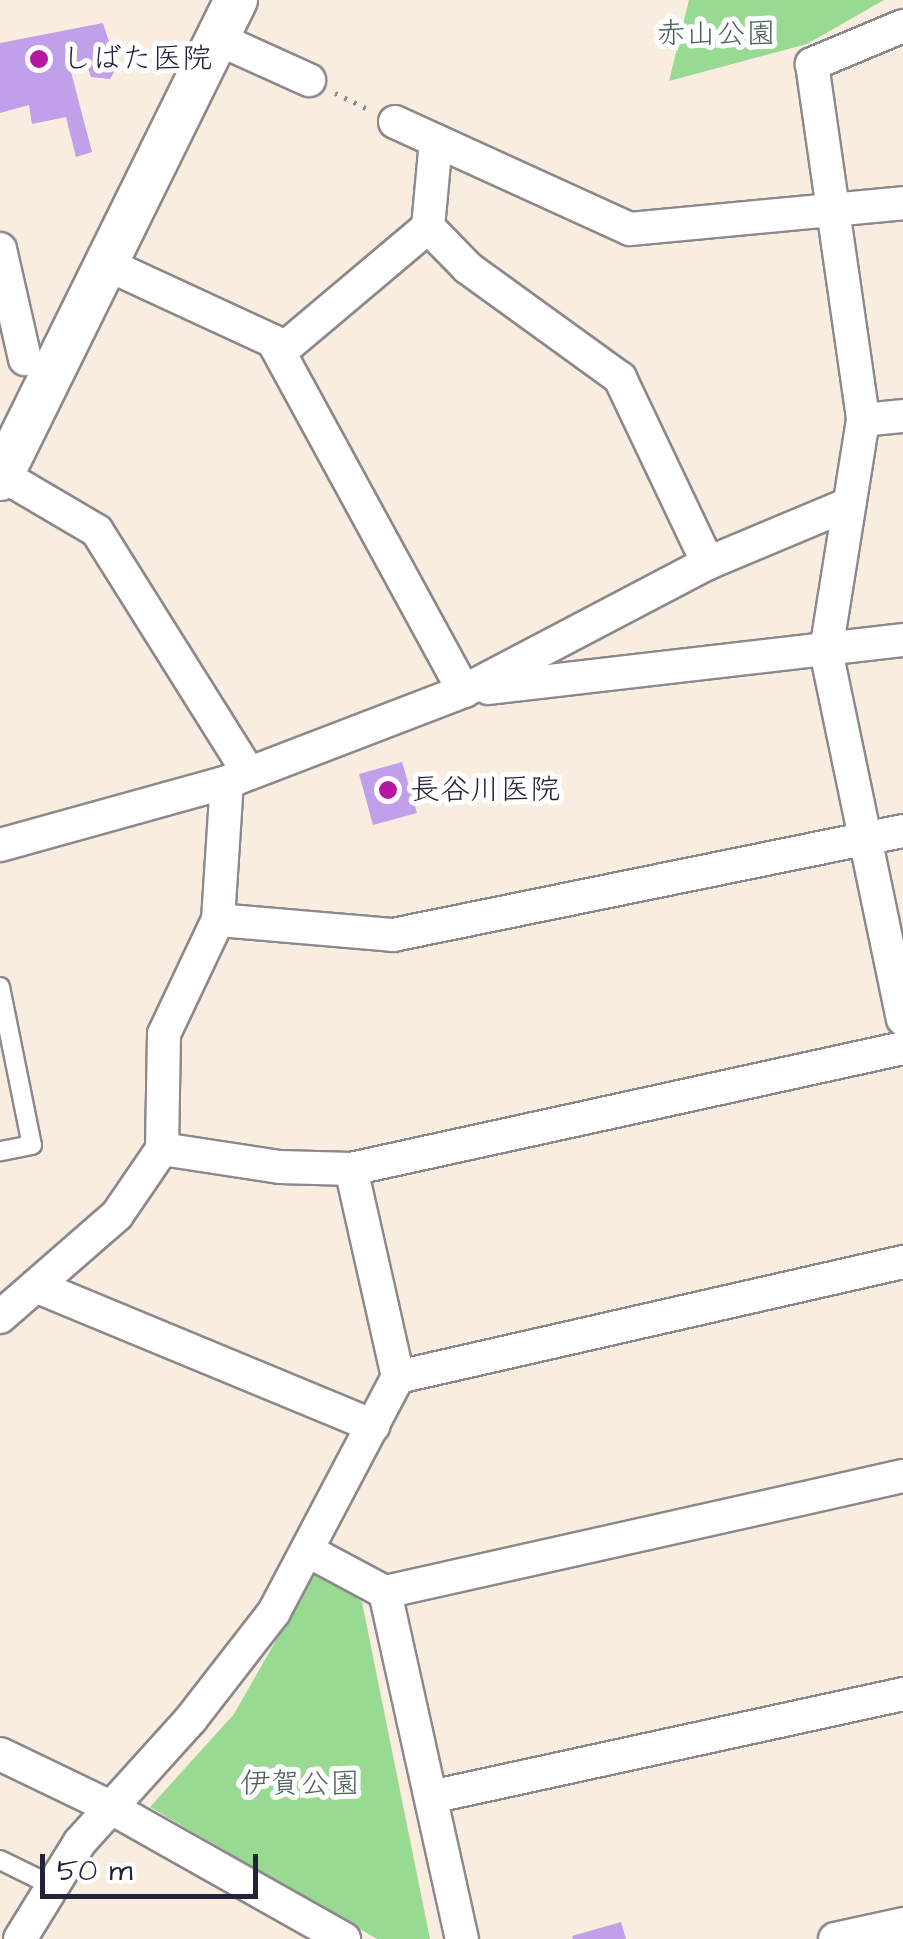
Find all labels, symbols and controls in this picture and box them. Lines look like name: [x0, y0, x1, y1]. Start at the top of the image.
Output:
park label: 赤山公園: [656, 16, 776, 52]
place label: しばた医院: [62, 41, 212, 77]
marker: しばた医院: [26, 46, 52, 72]
place label: 長谷川医院: [410, 772, 560, 808]
marker: 長谷川医院: [375, 777, 401, 803]
park label: 伊賀公園: [240, 1766, 360, 1802]
scale bar: [45, 1834, 262, 1896]
text: 50 m: [57, 1850, 133, 1892]

